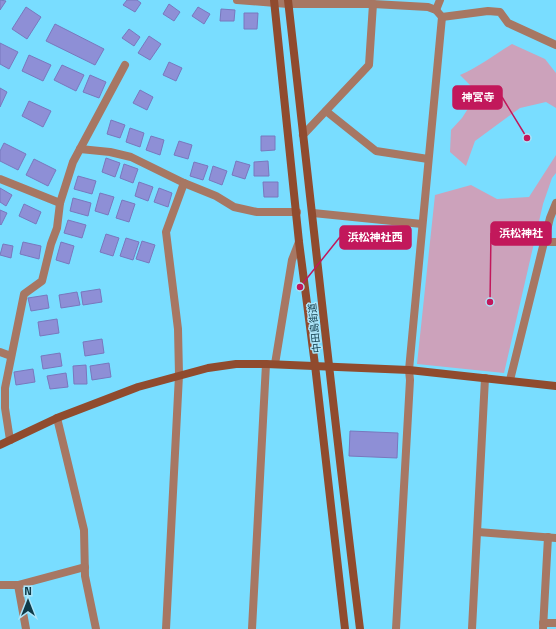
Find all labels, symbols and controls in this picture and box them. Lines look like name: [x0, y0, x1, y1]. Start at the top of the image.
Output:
callout: 神宮寺: [453, 86, 502, 109]
text: 神宮寺: [462, 89, 495, 105]
callout: 浜松神社: [491, 222, 551, 245]
text: 浜松神社: [499, 225, 543, 241]
callout: 浜松神社西: [340, 226, 411, 249]
text: 浜松神社西: [348, 229, 403, 245]
street label: 中田島街道: [304, 302, 325, 354]
north arrow: [8, 581, 48, 621]
text: N: [24, 583, 32, 599]

